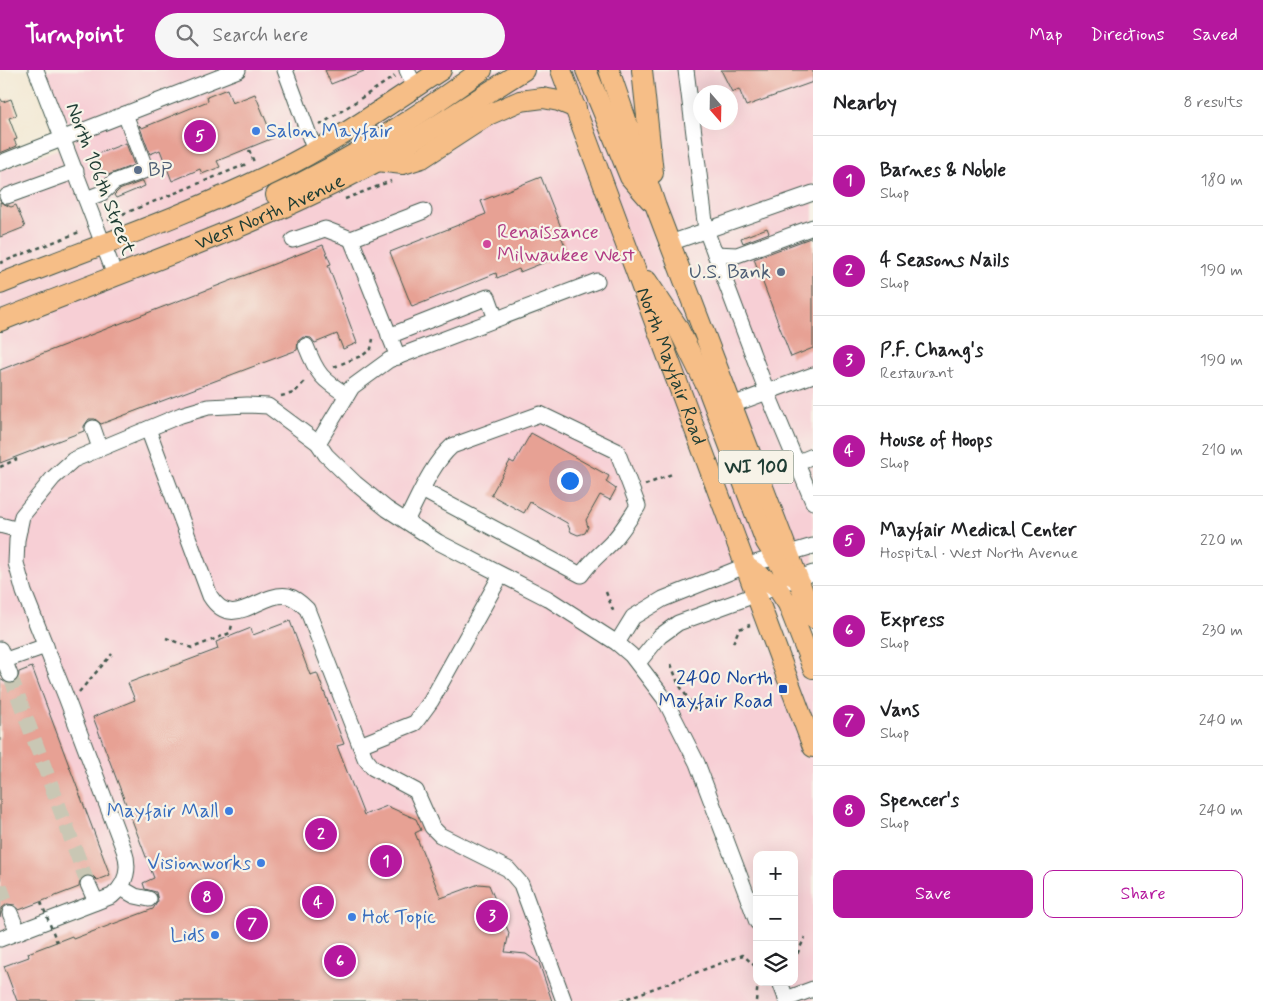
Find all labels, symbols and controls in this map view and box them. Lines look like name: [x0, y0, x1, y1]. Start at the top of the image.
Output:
search box: [155, 13, 505, 58]
text: Turnpoint: [25, 20, 125, 51]
icon: search: [173, 21, 201, 49]
text: Search here: [213, 23, 308, 48]
text: Map: [1030, 23, 1063, 47]
text: Directions: [1091, 23, 1165, 47]
text: Saved: [1193, 23, 1238, 47]
north arrow: [693, 85, 738, 130]
text: Nearby: [833, 89, 897, 117]
text: 8 results: [1183, 92, 1243, 113]
street label: North 106th Street: [59, 99, 142, 259]
pin: 5: [184, 117, 216, 155]
place label: Salon Mayfair: [266, 118, 393, 145]
marker: Salon Mayfair: [250, 125, 262, 137]
place label: BP: [148, 157, 173, 184]
text: Barnes & Noble: [880, 158, 1006, 183]
marker: BP: [132, 164, 144, 176]
street label: West North Avenue: [191, 167, 349, 257]
text: 1: [845, 170, 853, 191]
text: 180 m: [1200, 170, 1243, 191]
text: Shop: [880, 183, 909, 204]
place label: Renaissance Milwaukee West: [497, 219, 635, 269]
marker: Renaissance Milwaukee West: [481, 238, 493, 250]
text: 4 Seasons Nails: [880, 248, 1009, 273]
place label: U.S. Bank: [689, 259, 771, 286]
text: 2: [845, 260, 853, 281]
text: 190 m: [1200, 260, 1243, 281]
marker: U.S. Bank: [775, 266, 787, 278]
text: Shop: [880, 273, 909, 294]
street label: North Mayfair Road: [630, 284, 713, 449]
text: P.F. Chang's: [880, 338, 983, 363]
text: 3: [845, 350, 853, 371]
text: 190 m: [1200, 350, 1243, 371]
text: Restaurant: [880, 363, 954, 384]
text: House of Hoops: [880, 428, 992, 453]
text: 4: [844, 440, 854, 461]
text: 210 m: [1202, 440, 1243, 461]
road number: WI 100: [718, 451, 794, 484]
text: Shop: [880, 453, 909, 474]
your location: [557, 468, 583, 494]
text: Mayfair Medical Center: [880, 518, 1076, 543]
text: 5: [844, 530, 854, 551]
text: 220 m: [1200, 530, 1243, 551]
text: Hospital · West North Avenue: [880, 543, 1078, 564]
text: Express: [880, 608, 945, 633]
text: 6: [845, 620, 853, 641]
text: 230 m: [1202, 620, 1243, 641]
text: Shop: [880, 633, 909, 654]
place label: 2400 North Mayfair Road: [659, 665, 773, 715]
marker: 2400 North Mayfair Road: [777, 683, 789, 695]
text: Vans: [880, 698, 919, 723]
text: 7: [844, 710, 854, 731]
text: 240 m: [1199, 710, 1243, 731]
text: Shop: [880, 723, 909, 744]
text: Spencer's: [880, 788, 959, 813]
place label: Mayfair Mall: [107, 798, 219, 825]
text: 8: [844, 800, 854, 821]
text: 240 m: [1199, 800, 1243, 821]
marker: Mayfair Mall: [223, 805, 235, 817]
text: Shop: [880, 813, 909, 834]
pin: 2: [305, 815, 337, 853]
pin: 1: [370, 842, 402, 880]
place label: Visionworks: [147, 850, 251, 877]
map controls: [753, 851, 798, 986]
button: +: [753, 851, 798, 896]
marker: Visionworks: [255, 857, 267, 869]
button: Save: [833, 870, 1033, 918]
button: Share: [1043, 870, 1243, 918]
pin: 8: [191, 878, 223, 916]
pin: 4: [302, 883, 334, 921]
button: −: [753, 896, 798, 941]
pin: 3: [476, 897, 508, 935]
place label: Hot Topic: [362, 904, 436, 931]
pin: 7: [236, 905, 268, 943]
marker: Hot Topic: [346, 911, 358, 923]
place label: Lids: [170, 922, 205, 949]
marker: Lids: [209, 929, 221, 941]
button: layers: [753, 941, 798, 986]
pin: 6: [324, 942, 356, 980]

